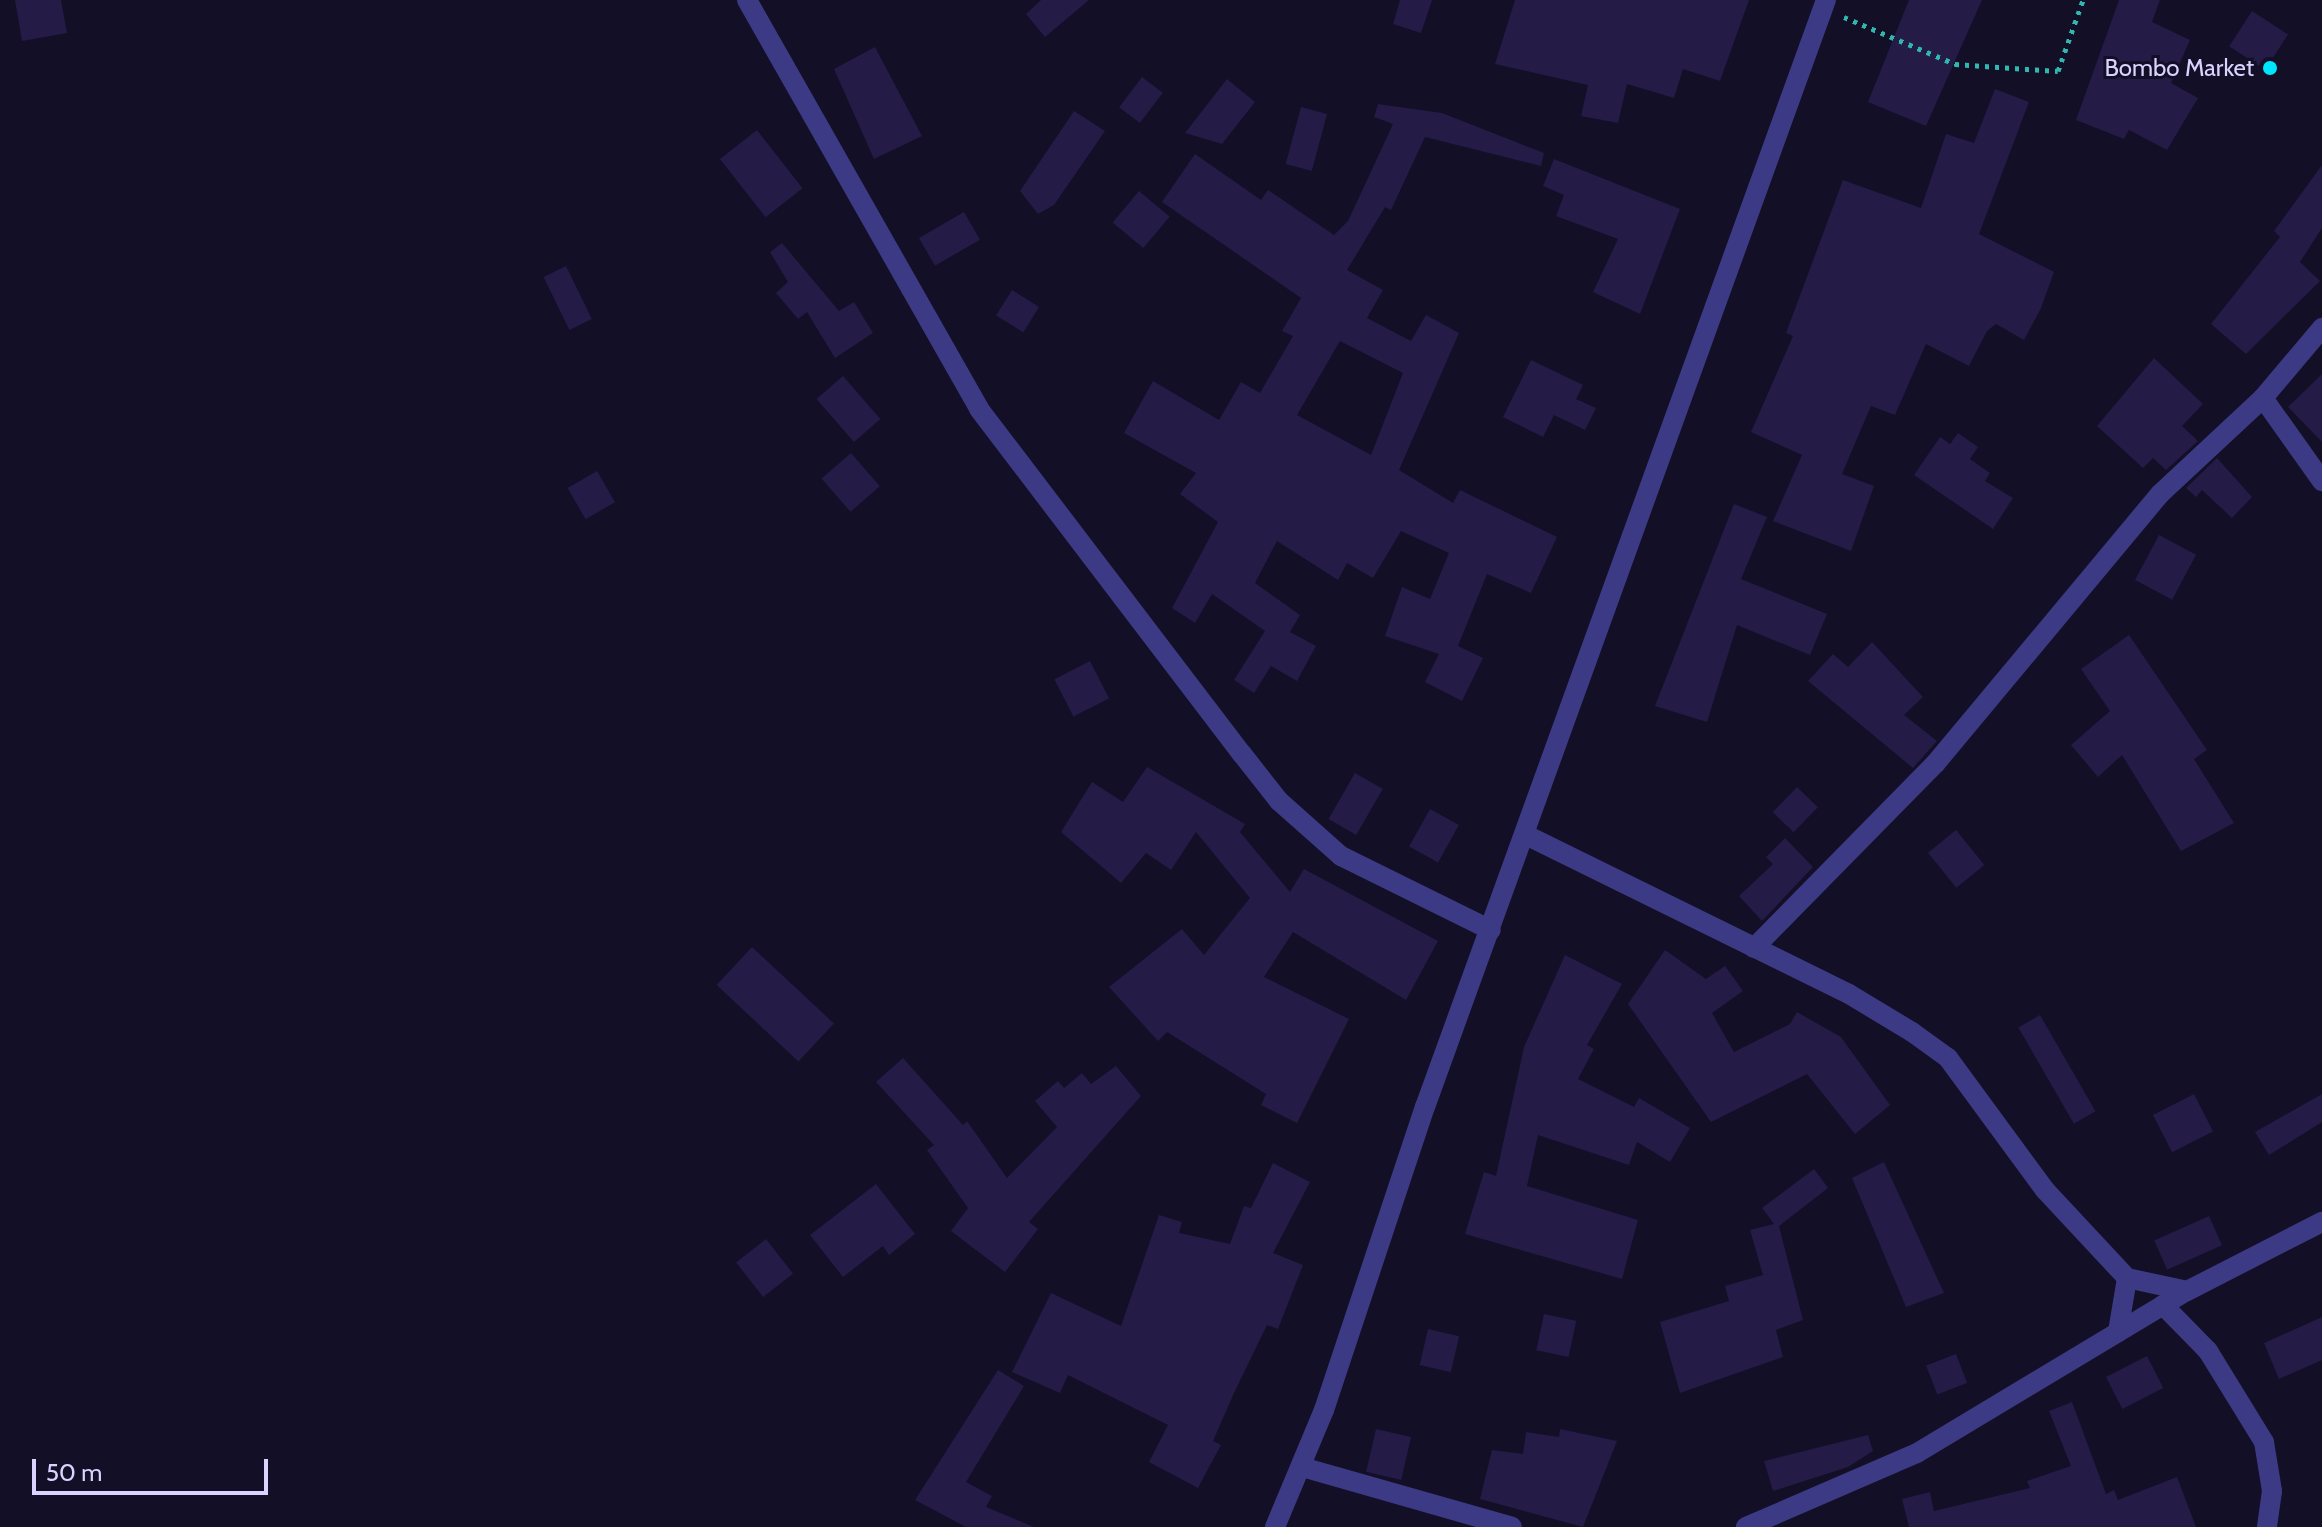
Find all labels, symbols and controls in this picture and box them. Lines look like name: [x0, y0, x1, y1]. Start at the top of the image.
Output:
place label: Bombo Market: [2104, 54, 2254, 82]
marker: Bombo Market: [2261, 59, 2279, 77]
scale bar: [36, 1443, 272, 1493]
text: 50 m: [46, 1458, 102, 1487]

